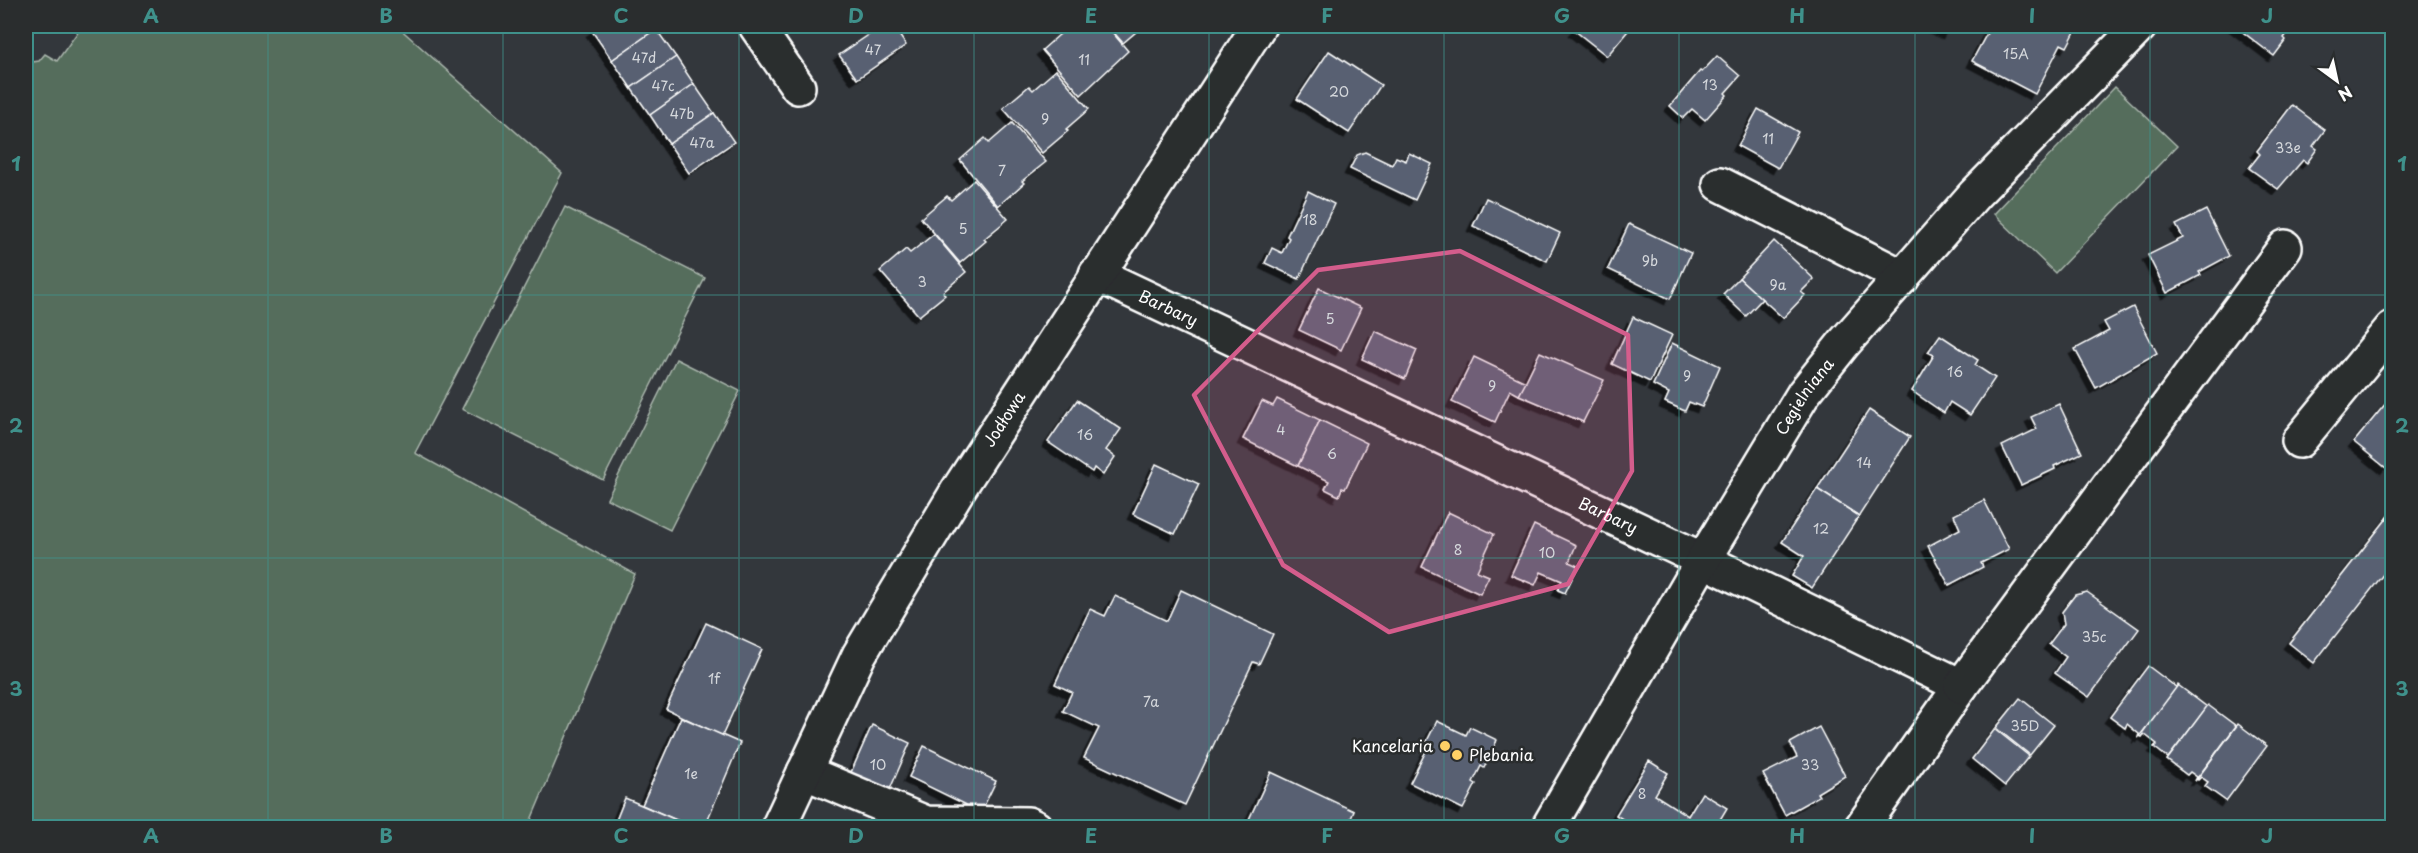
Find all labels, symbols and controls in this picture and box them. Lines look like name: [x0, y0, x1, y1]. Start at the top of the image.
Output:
text: A: [143, 0, 159, 30]
text: B: [379, 0, 393, 30]
text: C: [613, 0, 629, 30]
text: D: [848, 0, 864, 30]
text: E: [1085, 0, 1097, 30]
text: F: [1321, 0, 1333, 30]
text: G: [1554, 0, 1570, 30]
text: H: [1789, 0, 1805, 30]
text: I: [2029, 0, 2035, 30]
text: J: [2261, 0, 2273, 30]
house number: 47: [865, 39, 882, 60]
house number: 15A: [2003, 43, 2029, 64]
house number: 47d: [632, 47, 656, 68]
house number: 11: [1078, 49, 1090, 70]
north arrow: [2307, 51, 2367, 111]
house number: 13: [1702, 74, 1718, 95]
house number: 47c: [651, 75, 675, 96]
house number: 20: [1329, 81, 1349, 102]
text: N: [2334, 81, 2358, 108]
house number: 47b: [670, 103, 694, 124]
house number: 9: [1041, 108, 1049, 129]
house number: 11: [1762, 128, 1774, 149]
house number: 47a: [689, 132, 715, 153]
house number: 33e: [2275, 137, 2301, 158]
text: 1: [11, 148, 21, 178]
text: 1: [2397, 148, 2407, 178]
house number: 7: [998, 160, 1006, 181]
house number: 18: [1302, 209, 1318, 230]
house number: 5: [958, 218, 968, 239]
house number: 9b: [1642, 250, 1658, 271]
house number: 3: [917, 271, 927, 292]
house number: 9a: [1770, 274, 1787, 295]
street label: Barbary: [1135, 283, 1202, 332]
house number: 5: [1325, 308, 1335, 329]
street label: Cegielniana: [1768, 352, 1839, 439]
house number: 16: [1947, 361, 1963, 382]
house number: 9: [1683, 365, 1691, 386]
house number: 9: [1488, 375, 1496, 396]
street label: Jodłowa: [976, 386, 1030, 451]
text: 2: [9, 410, 23, 440]
text: 2: [2395, 410, 2409, 440]
house number: 4: [1276, 419, 1286, 440]
house number: 16: [1077, 424, 1093, 445]
house number: 6: [1327, 443, 1337, 464]
house number: 14: [1856, 452, 1872, 473]
street label: Barbary: [1575, 490, 1642, 539]
house number: 12: [1813, 518, 1829, 539]
house number: 8: [1454, 539, 1462, 560]
house number: 10: [1539, 542, 1555, 563]
house number: 35c: [2082, 626, 2107, 647]
house number: 1f: [708, 668, 721, 689]
text: 3: [9, 673, 23, 703]
text: 3: [2395, 673, 2409, 703]
house number: 7a: [1143, 691, 1159, 712]
house number: 35D: [2011, 715, 2039, 736]
place label: Kancelaria: [1352, 733, 1433, 757]
marker: Kancelaria: [1438, 739, 1452, 753]
place label: Plebania: [1469, 742, 1534, 766]
marker: Plebania: [1450, 748, 1464, 762]
house number: 10: [870, 754, 886, 775]
house number: 33: [1801, 754, 1819, 775]
house number: 1e: [684, 763, 698, 784]
house number: 8: [1638, 783, 1646, 804]
text: A: [143, 820, 159, 850]
text: B: [379, 820, 393, 850]
text: C: [613, 820, 629, 850]
text: D: [848, 820, 864, 850]
text: E: [1085, 820, 1097, 850]
text: F: [1321, 820, 1333, 850]
text: G: [1554, 820, 1570, 850]
text: H: [1789, 820, 1805, 850]
text: I: [2029, 820, 2035, 850]
text: J: [2261, 820, 2273, 850]

